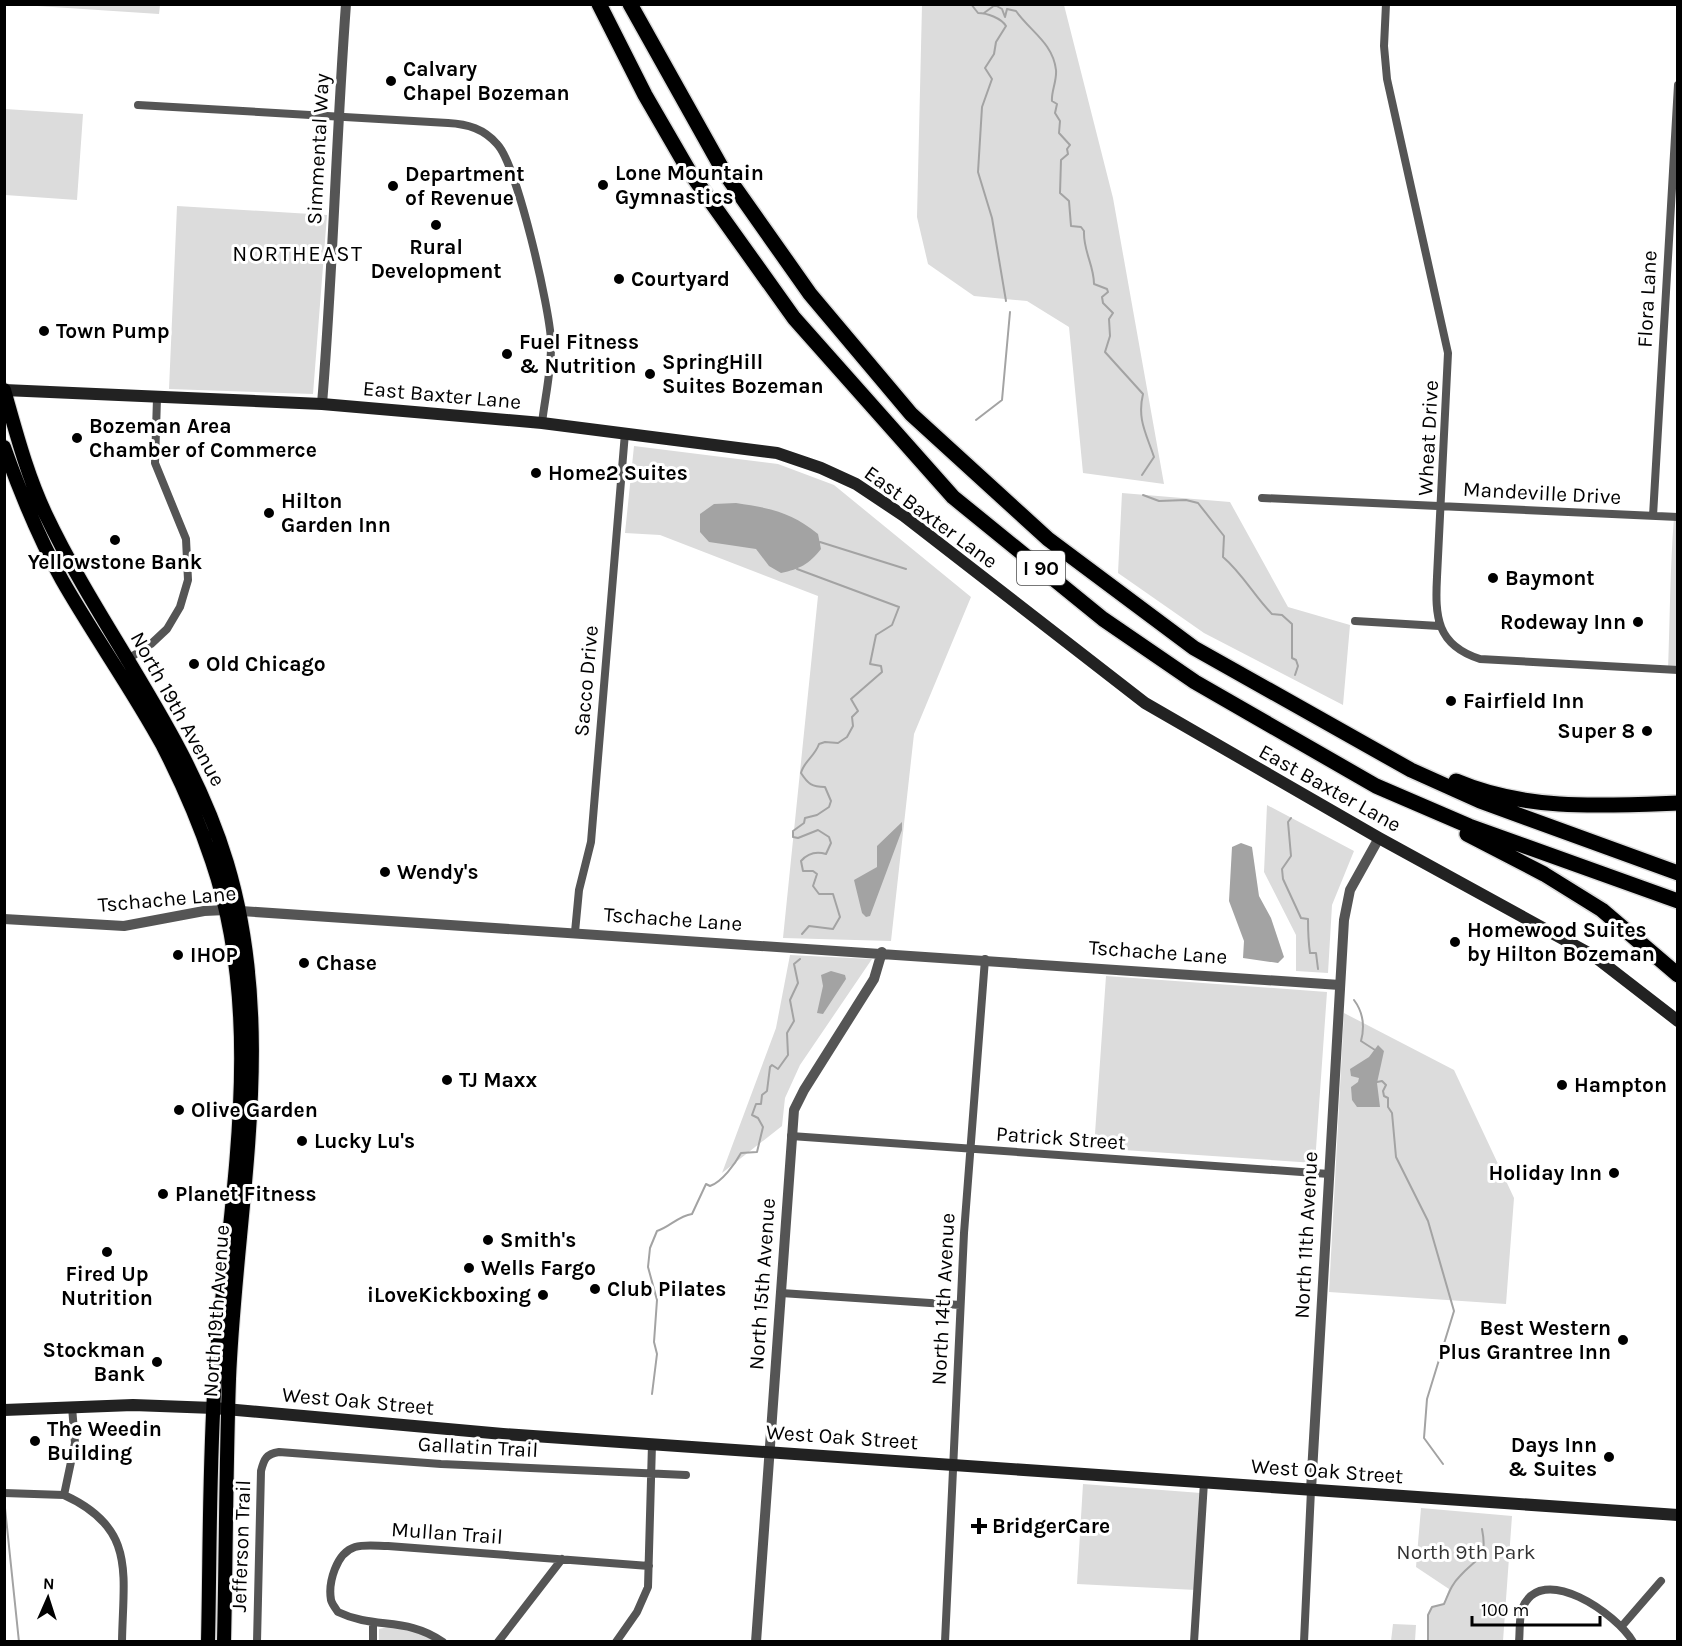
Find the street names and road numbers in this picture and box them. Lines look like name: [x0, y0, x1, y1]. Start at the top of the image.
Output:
street label: Simmental Way: [302, 73, 334, 225]
street label: Flora Lane: [1632, 250, 1662, 348]
street label: East Baxter Lane: [362, 376, 522, 414]
street label: Wheat Drive: [1413, 380, 1443, 496]
street label: East Baxter Lane: [860, 461, 1002, 573]
street label: Mandeville Drive: [1462, 477, 1622, 509]
road number: I 90: [1017, 551, 1065, 585]
street label: Sacco Drive: [569, 624, 603, 738]
street label: North 19th Avenue: [126, 628, 230, 790]
street label: East Baxter Lane: [1255, 739, 1405, 837]
street label: Tschache Lane: [97, 881, 237, 917]
street label: Tschache Lane: [603, 902, 743, 936]
street label: Tschache Lane: [1088, 935, 1228, 969]
street label: Patrick Street: [995, 1121, 1127, 1155]
street label: North 11th Avenue: [1290, 1151, 1322, 1319]
street label: North 15th Avenue: [744, 1197, 780, 1371]
street label: North 14th Avenue: [927, 1212, 959, 1386]
street label: North 19th Avenue: [198, 1224, 234, 1398]
street label: West Oak Street: [281, 1382, 435, 1420]
street label: West Oak Street: [765, 1420, 919, 1454]
street label: Gallatin Trail: [417, 1432, 539, 1462]
street label: West Oak Street: [1250, 1454, 1404, 1488]
street label: Jefferson Trail: [227, 1479, 255, 1613]
street label: Mullan Trail: [390, 1517, 504, 1549]

